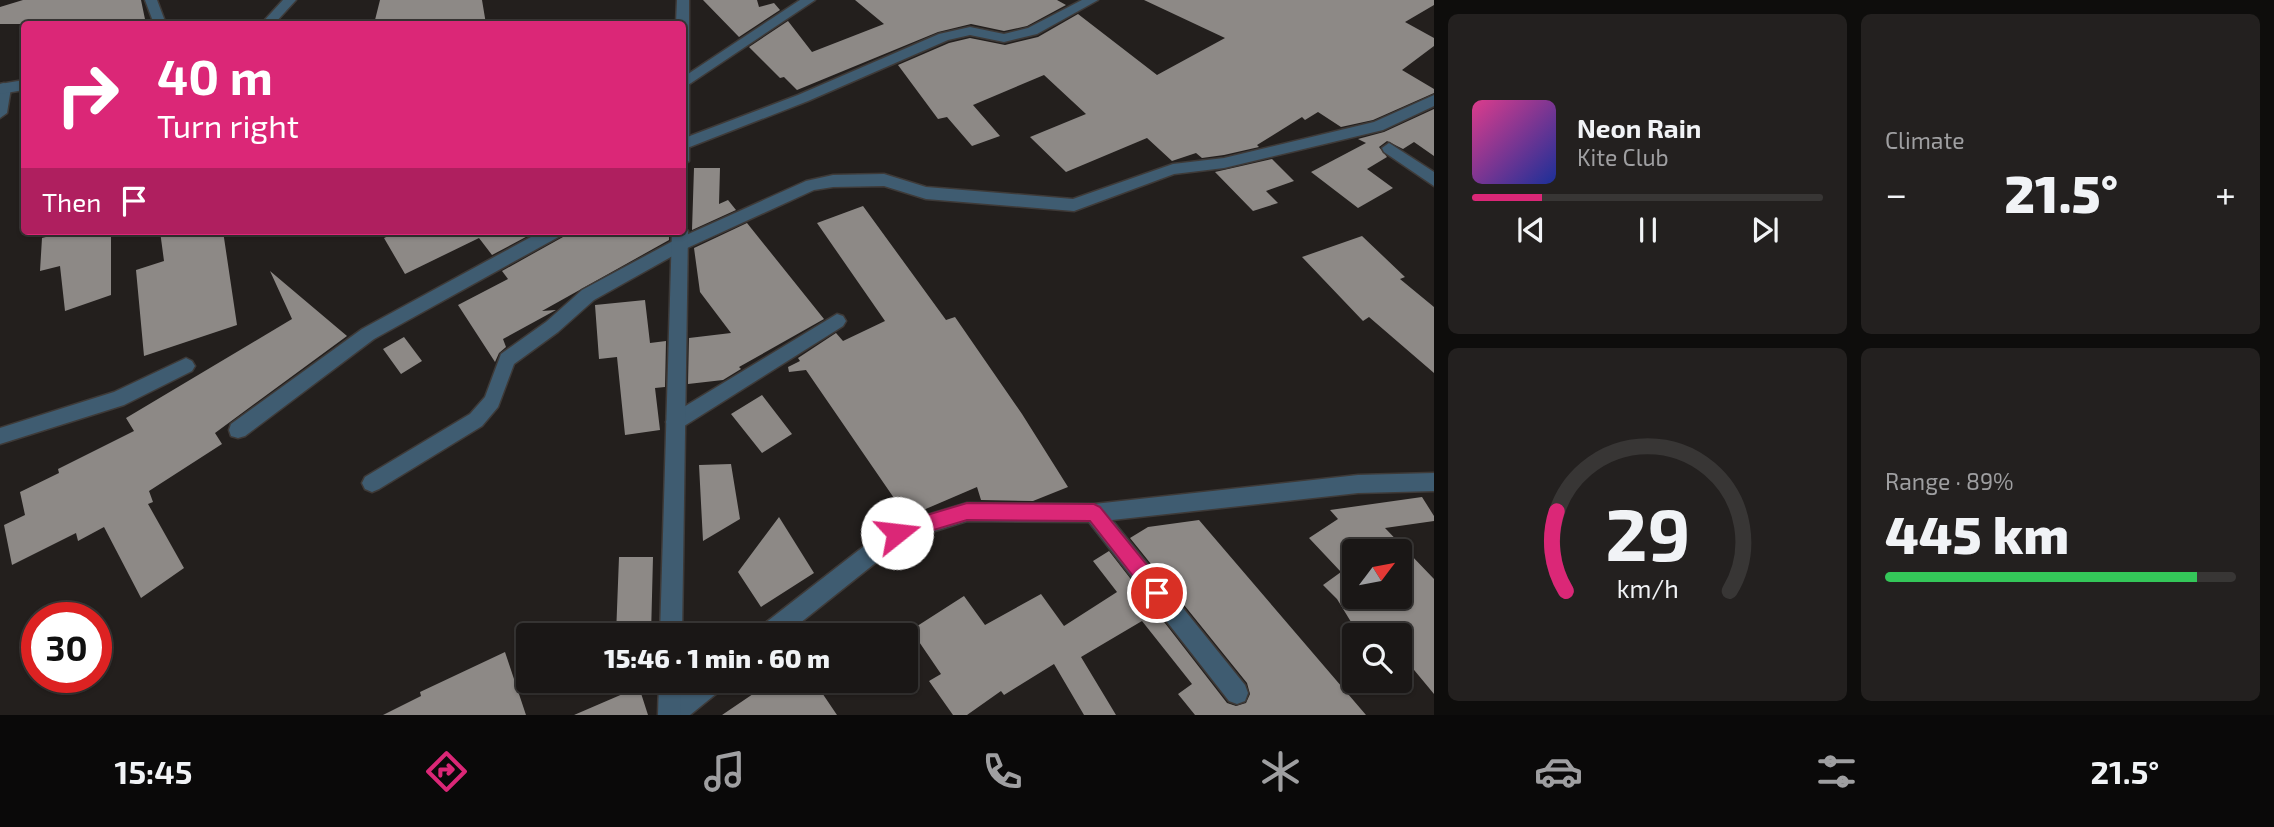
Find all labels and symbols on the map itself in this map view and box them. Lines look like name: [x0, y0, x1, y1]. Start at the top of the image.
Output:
position arrow: [860, 496, 934, 570]
north arrow: [1342, 539, 1412, 609]
pin: [1127, 563, 1187, 623]
speed limit sign: 30: [21, 602, 112, 693]

